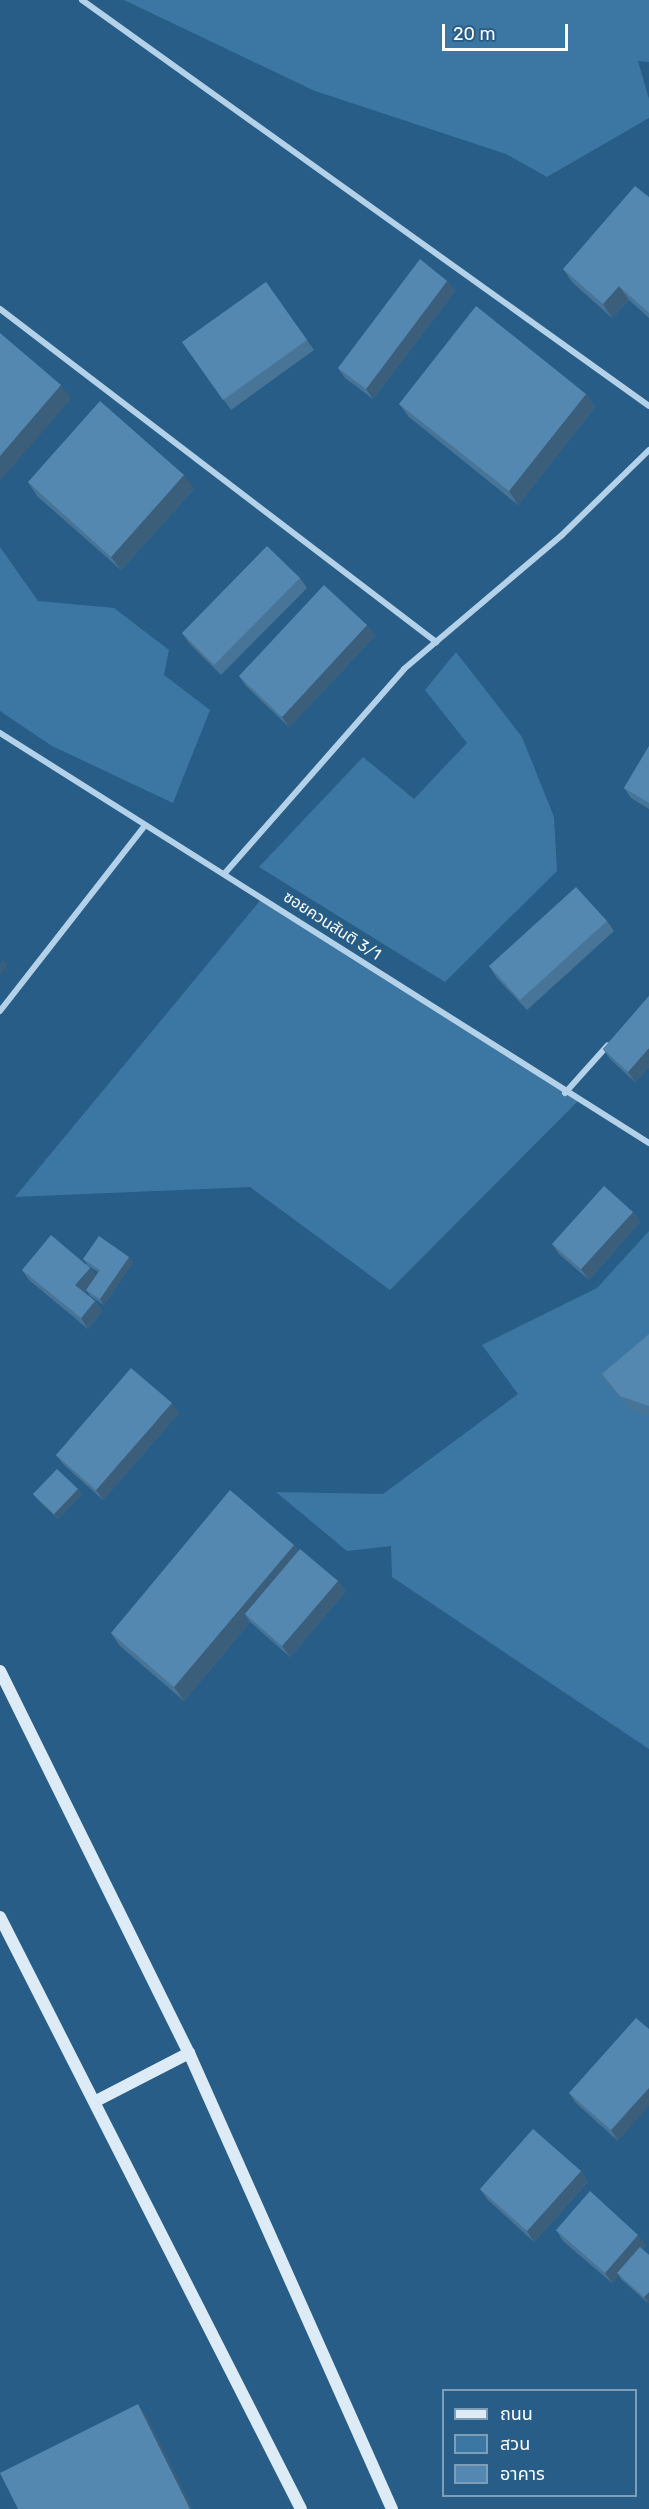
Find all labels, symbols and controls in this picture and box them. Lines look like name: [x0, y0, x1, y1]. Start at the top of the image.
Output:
scale bar: [445, 12, 571, 50]
text: 20 m: [453, 23, 495, 45]
street label: ซอยควนสันติ 3/1: [280, 887, 384, 965]
legend: [442, 2389, 637, 2497]
text: ถนน: [500, 2403, 533, 2425]
text: สวน: [500, 2433, 530, 2455]
text: อาคาร: [500, 2463, 545, 2485]

